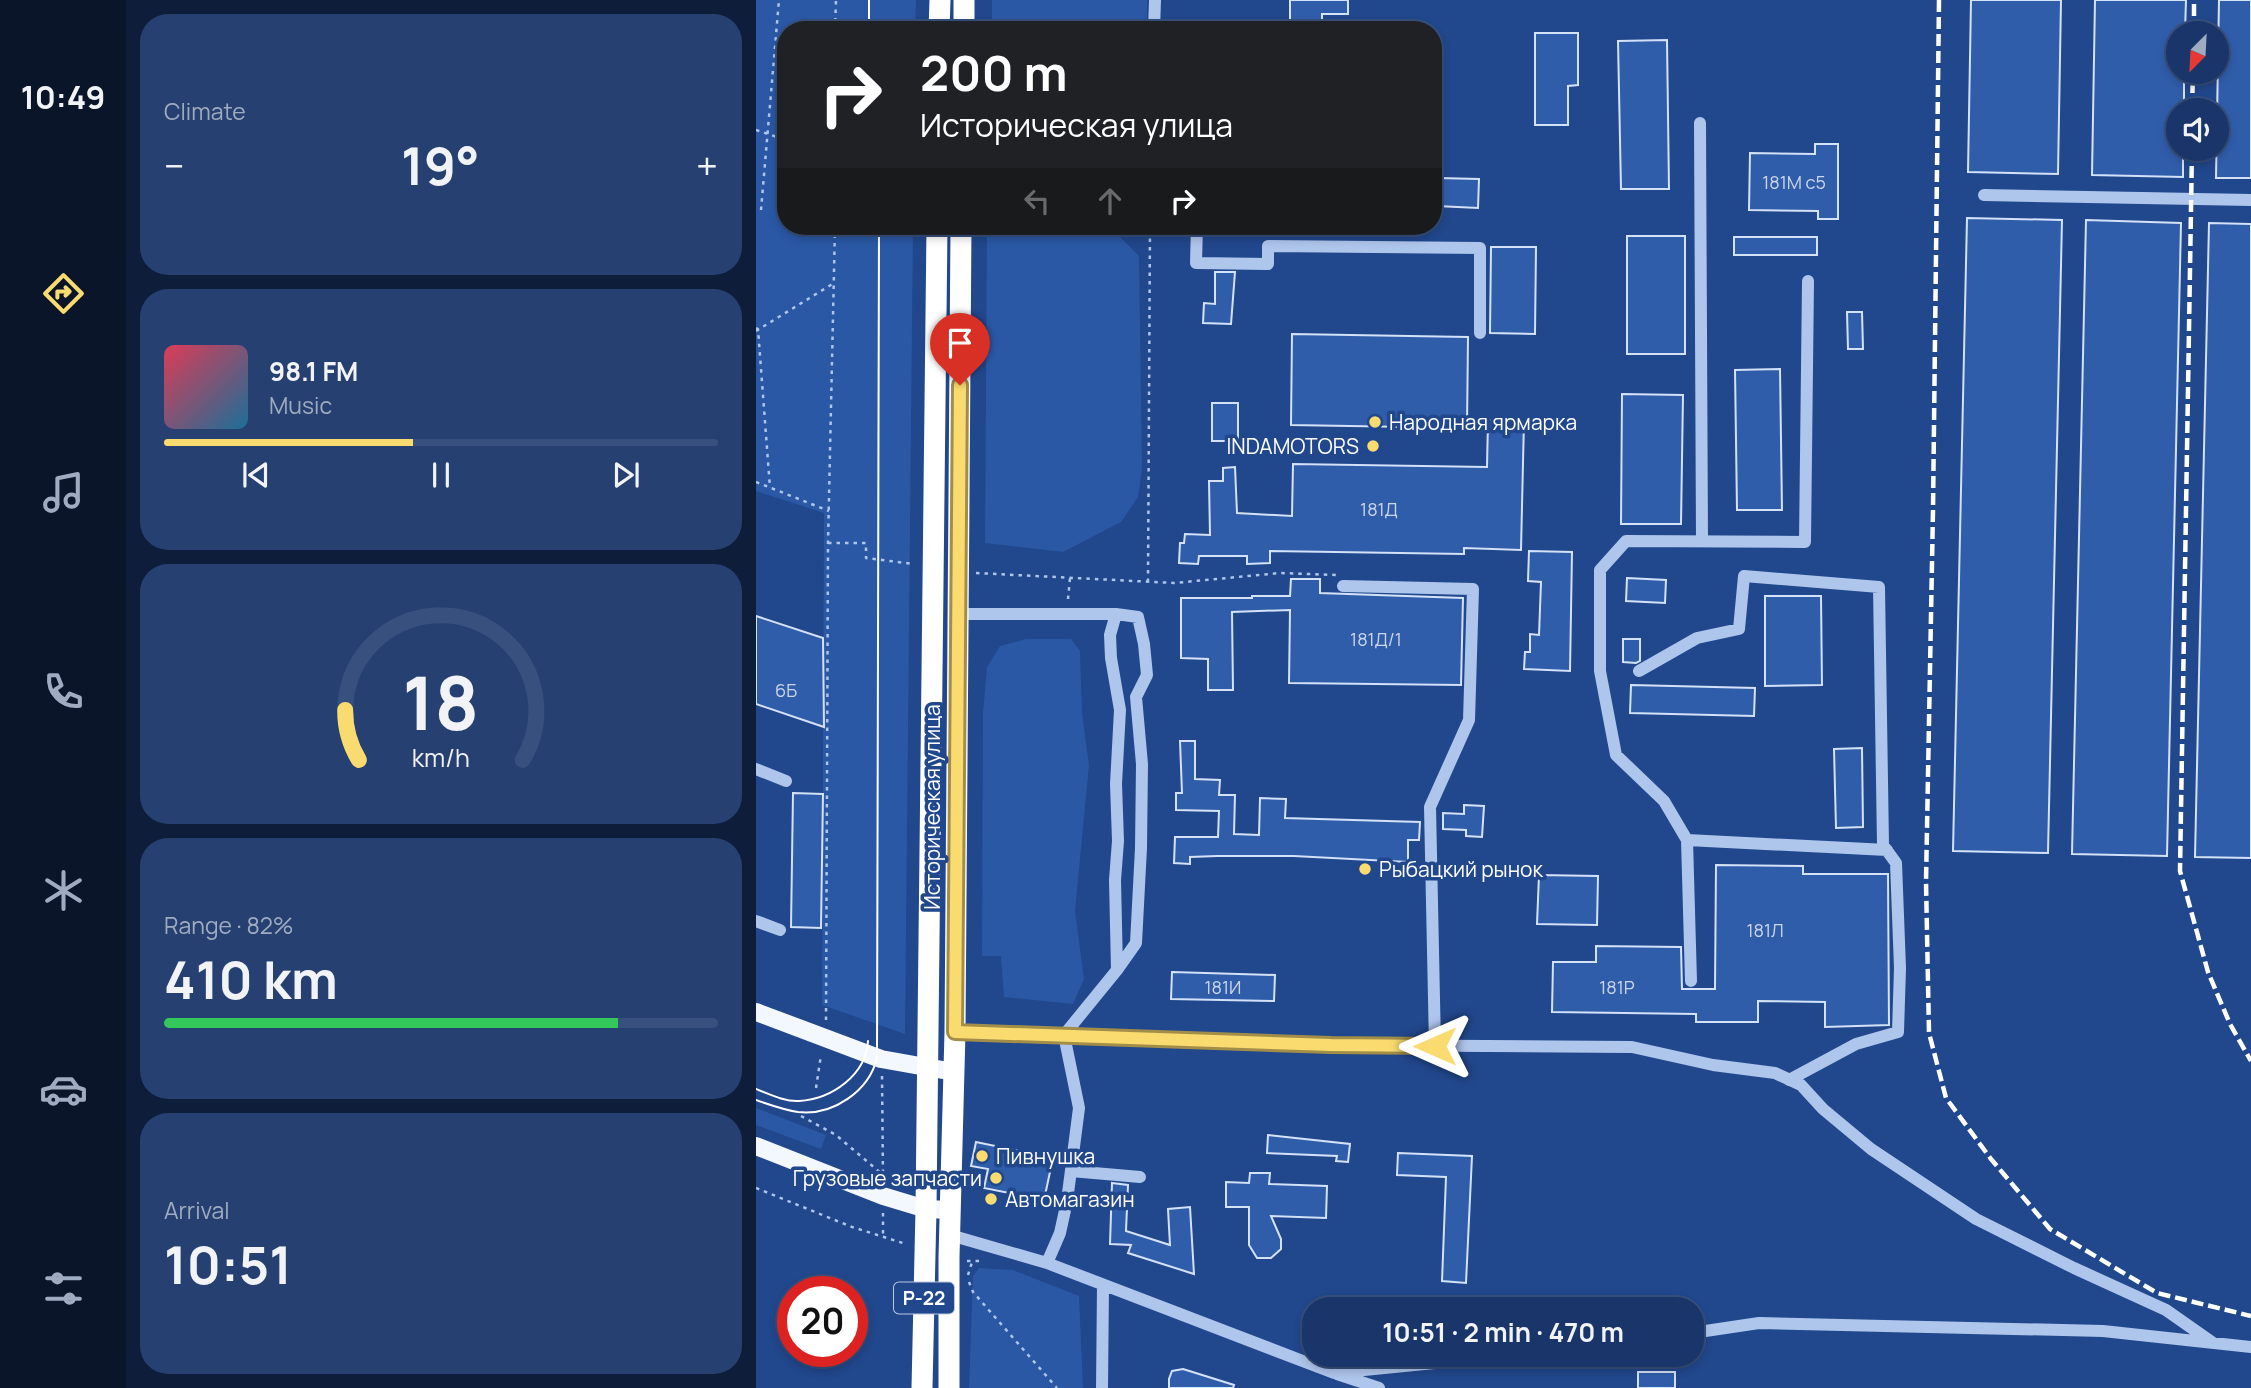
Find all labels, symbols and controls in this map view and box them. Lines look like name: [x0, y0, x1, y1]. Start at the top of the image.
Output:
north arrow: [2166, 21, 2230, 84]
map controls: [2166, 21, 2229, 161]
text: 200 m: [920, 39, 1068, 106]
icon: right: [805, 49, 896, 140]
text: 10:49: [21, 75, 105, 119]
text: Climate: [164, 95, 246, 127]
button: sound: [2166, 98, 2229, 161]
text: Историческая улица: [920, 103, 1233, 147]
text: 19°: [401, 130, 480, 201]
text: −: [164, 139, 185, 191]
text: +: [696, 139, 718, 191]
house number: 181М с5: [1762, 170, 1826, 194]
icon: left: [1018, 182, 1056, 220]
icon: ahead: [1091, 182, 1129, 220]
icon: right: [1164, 182, 1202, 220]
icon: directions: [39, 269, 88, 318]
pin: [930, 313, 990, 385]
icon: arrive: [941, 324, 979, 362]
text: 98.1 FM: [269, 353, 358, 389]
text: Music: [269, 389, 332, 421]
place label: Народная ярмарка: [1389, 408, 1577, 436]
marker: Народная ярмарка: [1367, 414, 1383, 430]
place label: INDAMOTORS: [1226, 432, 1359, 460]
marker: INDAMOTORS: [1365, 438, 1381, 454]
icon: previous: [237, 456, 275, 494]
icon: pause: [422, 456, 460, 494]
icon: next: [607, 456, 645, 494]
icon: music: [39, 468, 88, 517]
house number: 181Д: [1360, 497, 1398, 521]
house number: 181Д/1: [1350, 627, 1402, 651]
text: 18: [403, 652, 479, 752]
icon: phone: [39, 667, 88, 716]
house number: 6Б: [775, 678, 797, 702]
street label: Историческая улица: [918, 704, 946, 910]
text: km/h: [412, 740, 470, 775]
place label: Рыбацкий рынок: [1379, 855, 1543, 883]
marker: Рыбацкий рынок: [1357, 861, 1373, 877]
icon: climate: [39, 866, 88, 915]
text: Range · 82%: [164, 909, 294, 941]
house number: 181Л: [1746, 918, 1784, 942]
text: 410 km: [164, 944, 338, 1015]
house number: 181И: [1205, 975, 1241, 999]
house number: 181Р: [1599, 975, 1635, 999]
position arrow: [1398, 1009, 1472, 1083]
icon: car: [39, 1065, 88, 1114]
place label: Пивнушка: [996, 1142, 1095, 1170]
marker: Пивнушка: [974, 1148, 990, 1164]
place label: Грузовые запчасти: [793, 1164, 982, 1192]
marker: Грузовые запчасти: [988, 1170, 1004, 1186]
place label: Автомагазин: [1005, 1185, 1135, 1213]
marker: Автомагазин: [983, 1191, 999, 1207]
text: Arrival: [164, 1194, 230, 1226]
text: 10:51: [164, 1229, 292, 1300]
icon: filters: [39, 1264, 88, 1313]
speed limit sign: 20: [777, 1276, 868, 1367]
road number: Р-22: [894, 1282, 954, 1314]
text: 10:51 · 2 min · 470 m: [1382, 1314, 1624, 1350]

